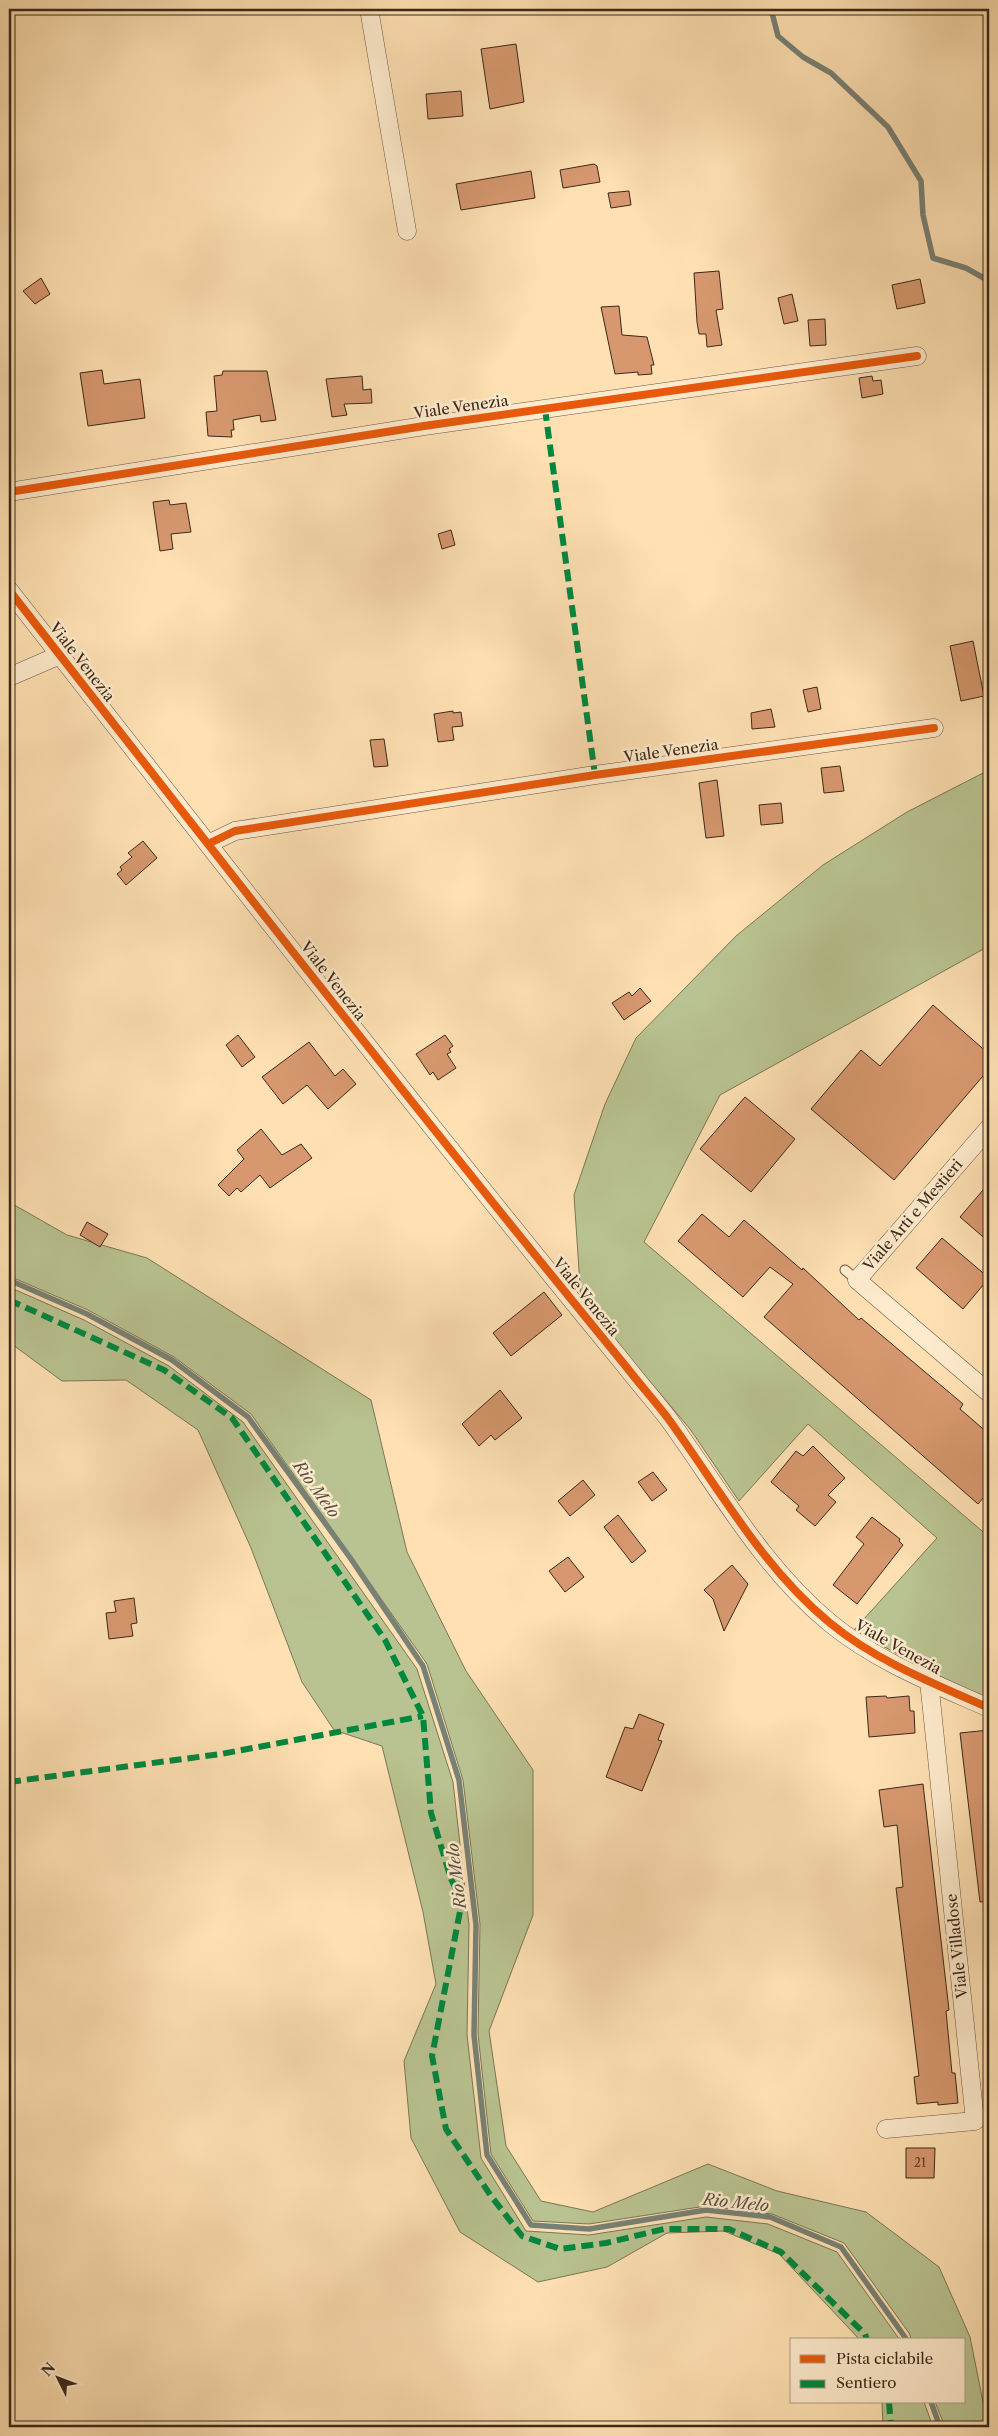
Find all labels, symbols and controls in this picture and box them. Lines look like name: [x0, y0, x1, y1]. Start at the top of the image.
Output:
street label: Viale Venezia: [411, 390, 510, 423]
street label: Viale Venezia: [45, 617, 119, 705]
street label: Viale Venezia: [621, 734, 720, 767]
street label: Viale Venezia: [296, 936, 370, 1024]
street label: Viale Arti e Mestieri: [858, 1155, 967, 1275]
street label: Viale Venezia: [548, 1253, 624, 1340]
water label: Rio Melo: [288, 1455, 345, 1522]
street label: Viale Venezia: [851, 1615, 945, 1678]
water label: Rio Melo: [442, 1842, 470, 1912]
street label: Viale Villadose: [942, 1893, 972, 2000]
house number: 21: [914, 2155, 926, 2170]
water label: Rio Melo: [700, 2188, 770, 2215]
legend: [790, 2338, 966, 2404]
text: Pista ciclabile: [836, 2349, 933, 2368]
north arrow: [32, 2354, 82, 2404]
text: N: [38, 2359, 59, 2380]
text: Sentiero: [836, 2373, 896, 2392]

